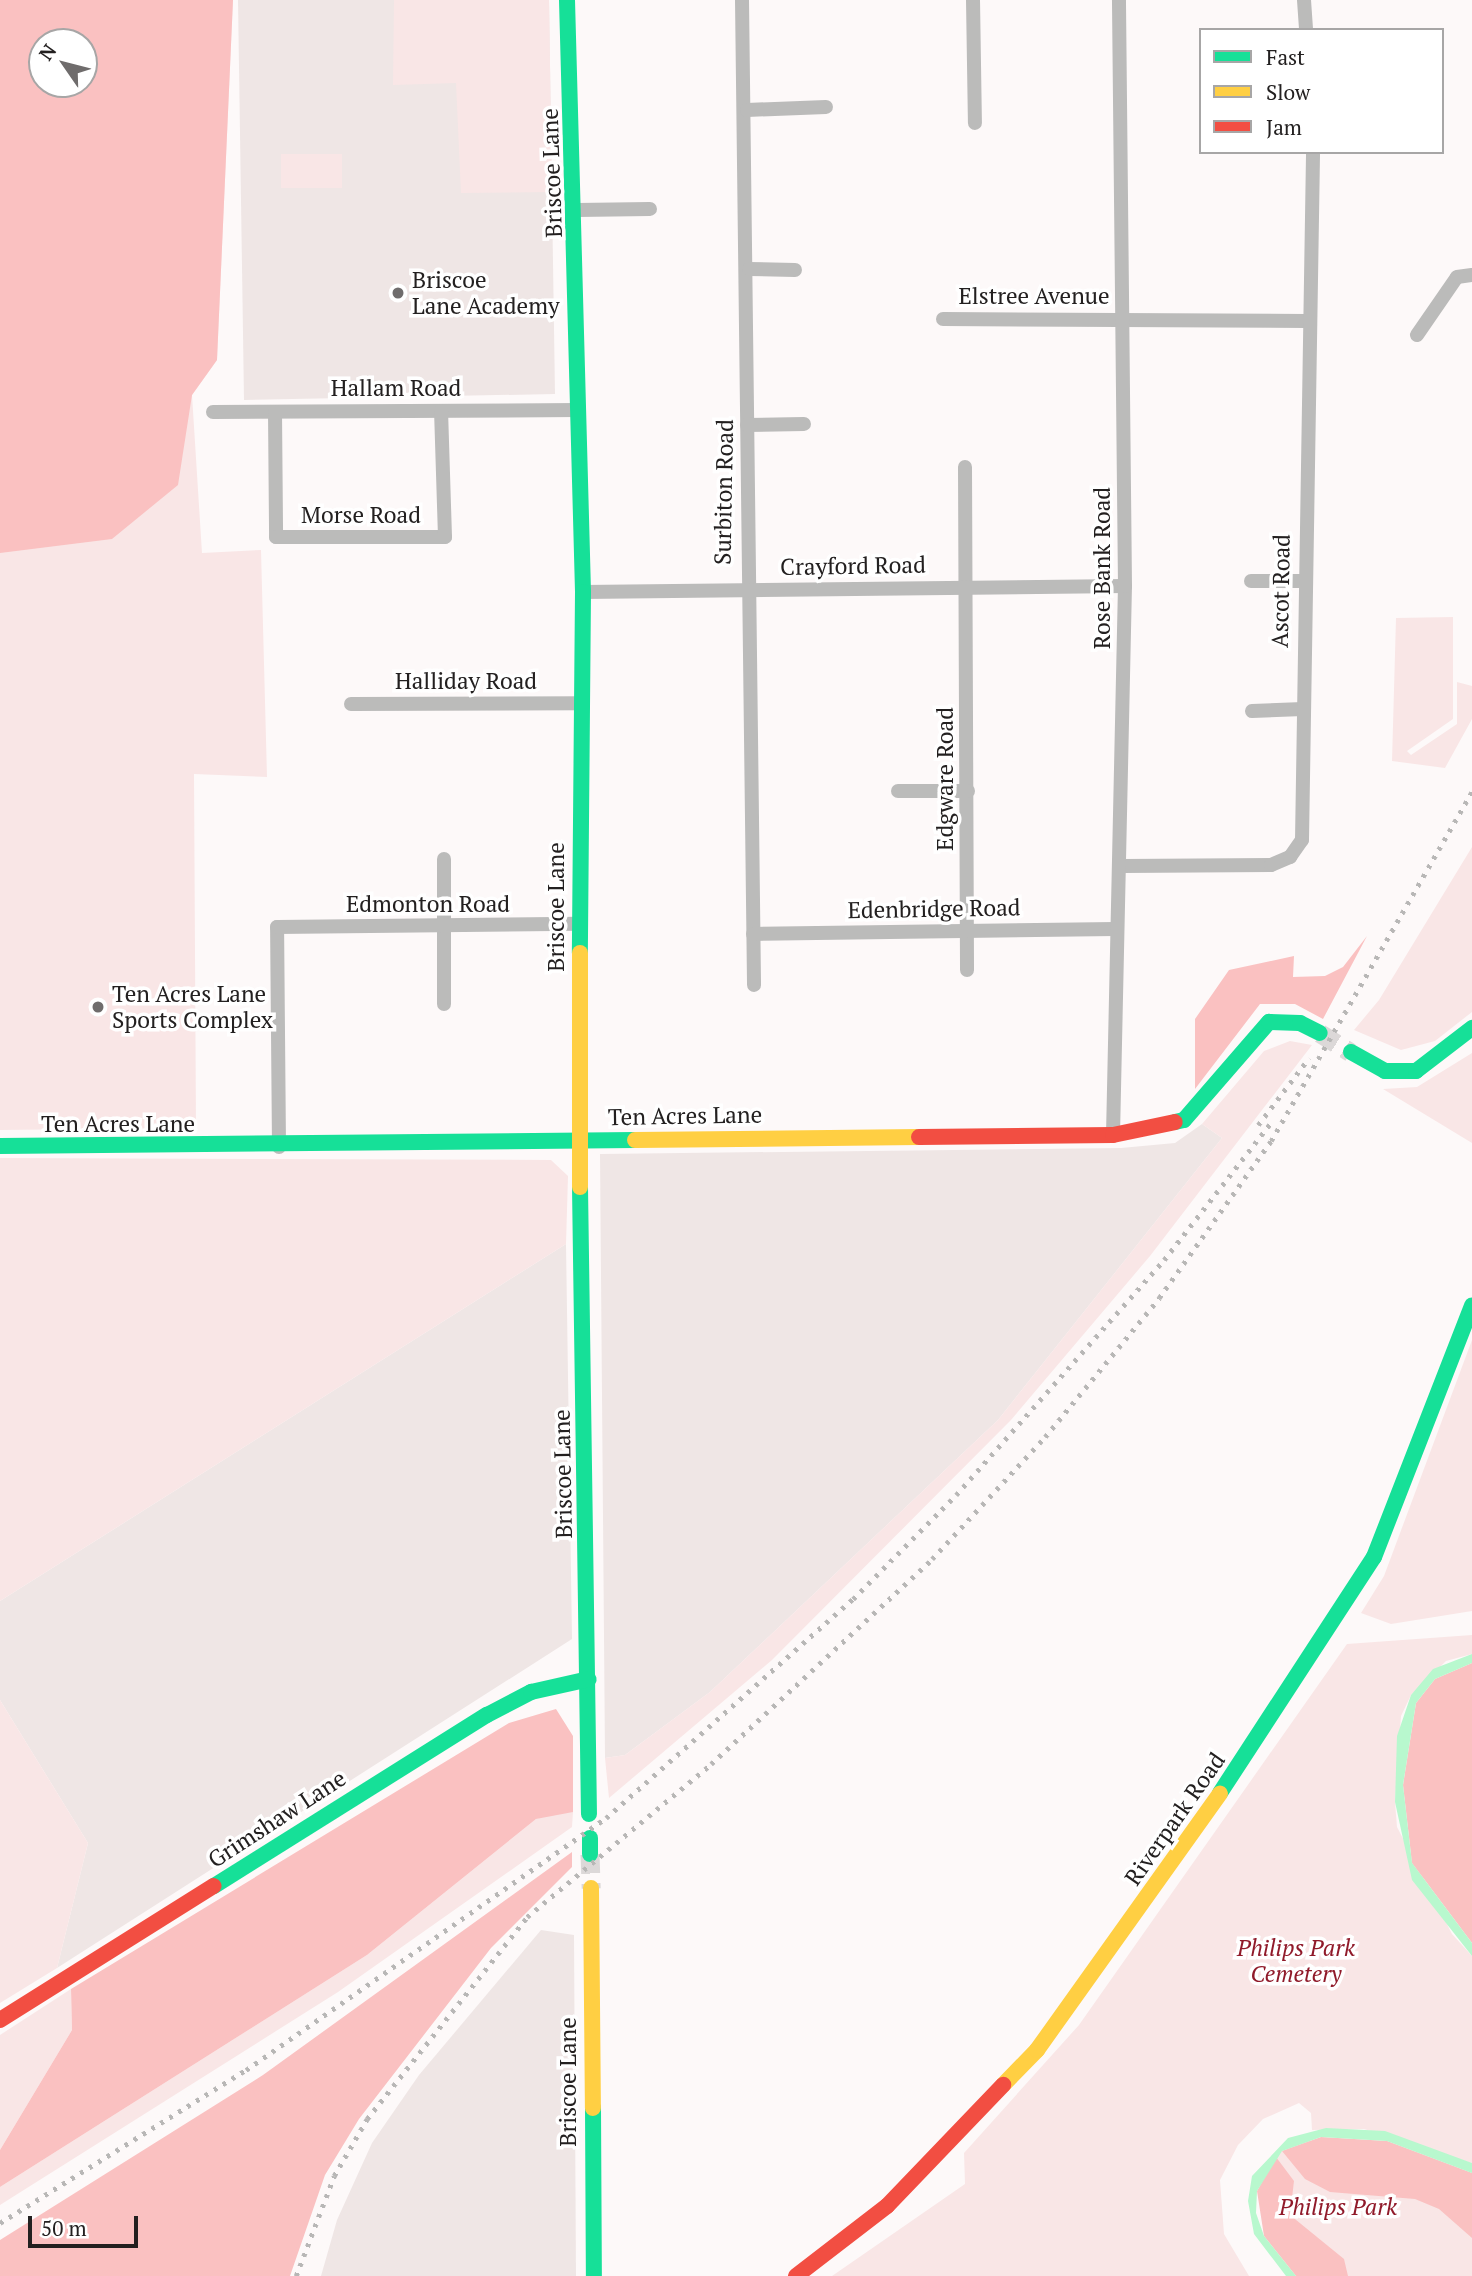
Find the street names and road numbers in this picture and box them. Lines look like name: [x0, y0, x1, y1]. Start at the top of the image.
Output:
street label: Briscoe Lane: [536, 108, 568, 238]
street label: Elstree Avenue: [958, 282, 1110, 310]
street label: Hallam Road: [331, 374, 461, 402]
street label: Surbiton Road: [709, 419, 739, 565]
street label: Rose Bank Road: [1088, 487, 1116, 649]
street label: Morse Road: [301, 501, 421, 529]
street label: Ascot Road: [1266, 534, 1296, 648]
street label: Crayford Road: [780, 551, 926, 581]
street label: Halliday Road: [395, 667, 537, 695]
street label: Edgware Road: [931, 707, 959, 851]
street label: Briscoe Lane: [542, 842, 570, 972]
street label: Edmonton Road: [346, 890, 510, 918]
street label: Edenbridge Road: [847, 894, 1021, 924]
street label: Ten Acres Lane: [607, 1101, 763, 1131]
street label: Ten Acres Lane: [41, 1110, 195, 1138]
street label: Briscoe Lane: [548, 1409, 578, 1539]
street label: Riverpark Road: [1119, 1747, 1231, 1891]
street label: Grimshaw Lane: [203, 1764, 351, 1874]
street label: Briscoe Lane: [554, 2017, 582, 2147]

